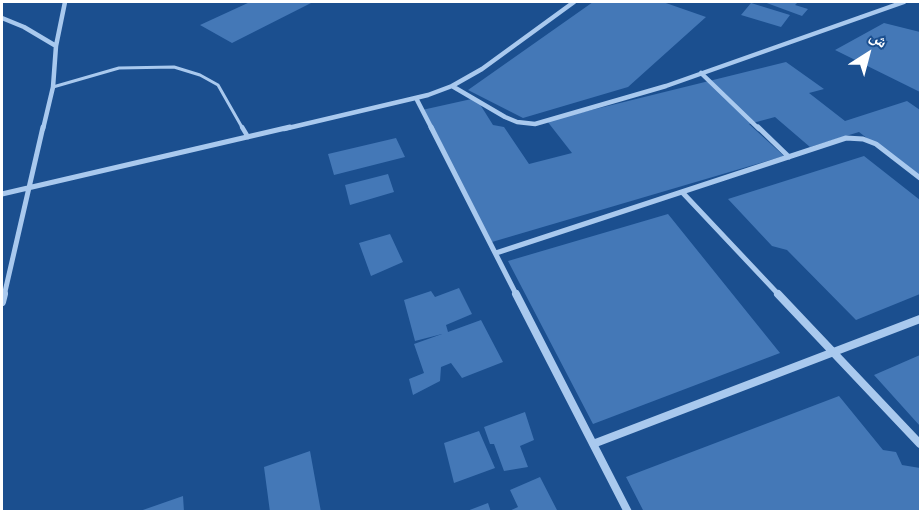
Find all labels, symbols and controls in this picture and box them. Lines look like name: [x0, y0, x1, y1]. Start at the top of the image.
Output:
north arrow: [838, 24, 898, 84]
text: ش: [867, 28, 890, 51]

